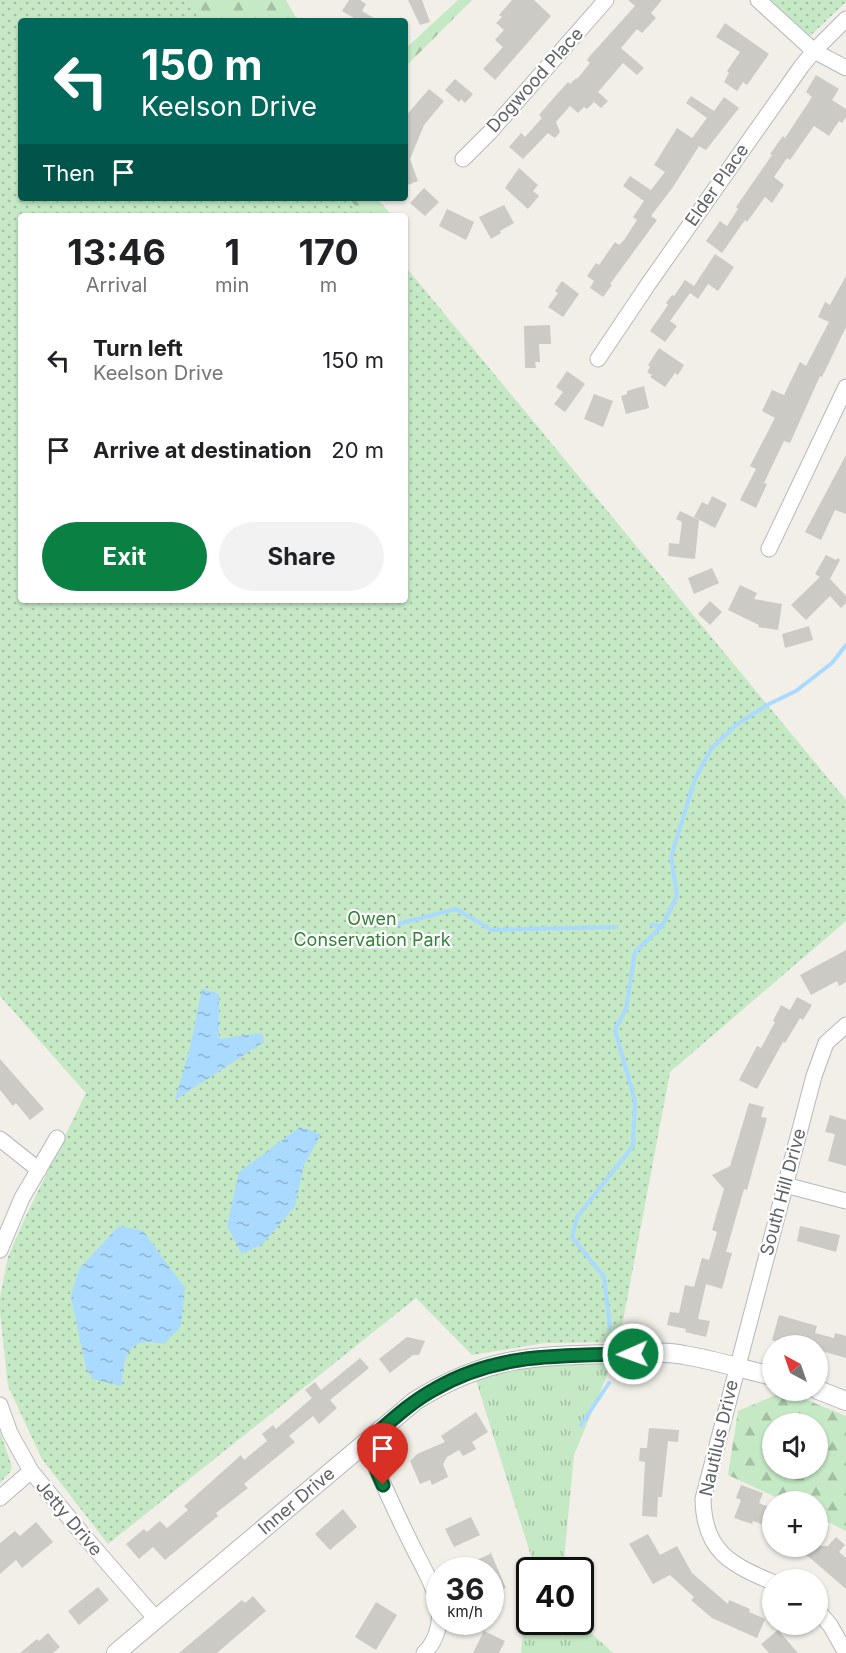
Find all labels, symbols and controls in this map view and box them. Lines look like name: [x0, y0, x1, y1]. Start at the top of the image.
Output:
street label: Dogwood Place: [482, 23, 587, 136]
text: 150 m: [141, 39, 263, 90]
icon: left: [42, 42, 120, 120]
text: Keelson Drive: [141, 90, 317, 123]
street label: Elder Place: [681, 140, 753, 230]
icon: arrive: [107, 156, 140, 189]
text: Then: [42, 160, 95, 186]
text: 13:46: [67, 230, 166, 274]
text: 1: [224, 230, 240, 274]
text: 170: [299, 230, 359, 274]
text: Arrival: [86, 273, 147, 297]
text: min: [215, 273, 249, 297]
text: m: [320, 273, 337, 297]
text: Turn left: [93, 335, 183, 361]
icon: left: [42, 344, 75, 377]
text: 150 m: [322, 347, 384, 373]
text: Keelson Drive: [93, 361, 223, 385]
icon: arrive: [42, 434, 75, 467]
text: Arrive at destination: [93, 437, 312, 463]
text: 20 m: [331, 437, 384, 463]
button: Exit: [42, 522, 207, 591]
button: Share: [219, 522, 384, 591]
park label: Owen Conservation Park: [293, 908, 451, 950]
street label: South Hill Drive: [755, 1126, 810, 1258]
position arrow: [601, 1322, 665, 1386]
north arrow: [762, 1335, 828, 1401]
map controls: [762, 1335, 828, 1635]
street label: Nautilus Drive: [695, 1378, 742, 1498]
button: sound: [762, 1413, 828, 1479]
pin: [357, 1423, 408, 1485]
icon: arrive: [366, 1432, 399, 1465]
street label: Inner Drive: [254, 1462, 339, 1539]
street label: Jetty Drive: [32, 1476, 107, 1560]
button: +: [762, 1491, 828, 1557]
speed limit sign: 40: [516, 1557, 594, 1635]
button: −: [762, 1569, 828, 1635]
text: 36: [446, 1571, 484, 1607]
text: km/h: [447, 1602, 483, 1621]

